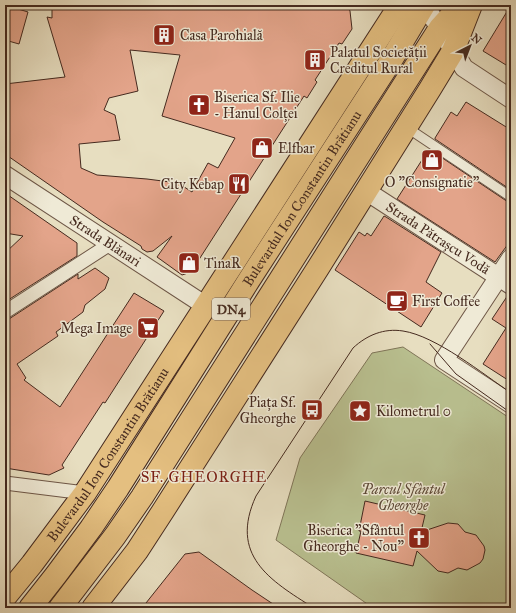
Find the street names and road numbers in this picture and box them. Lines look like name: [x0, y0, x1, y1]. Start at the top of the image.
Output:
street label: Bulevardul Ion Constantin Brătianu: [239, 107, 366, 290]
street label: Strada Pătrașcu Vodă: [383, 198, 493, 278]
street label: Strada Blănari: [66, 211, 144, 270]
road number: DN4: [212, 298, 250, 320]
street label: Bulevardul Ion Constantin Brătianu: [44, 364, 173, 545]

